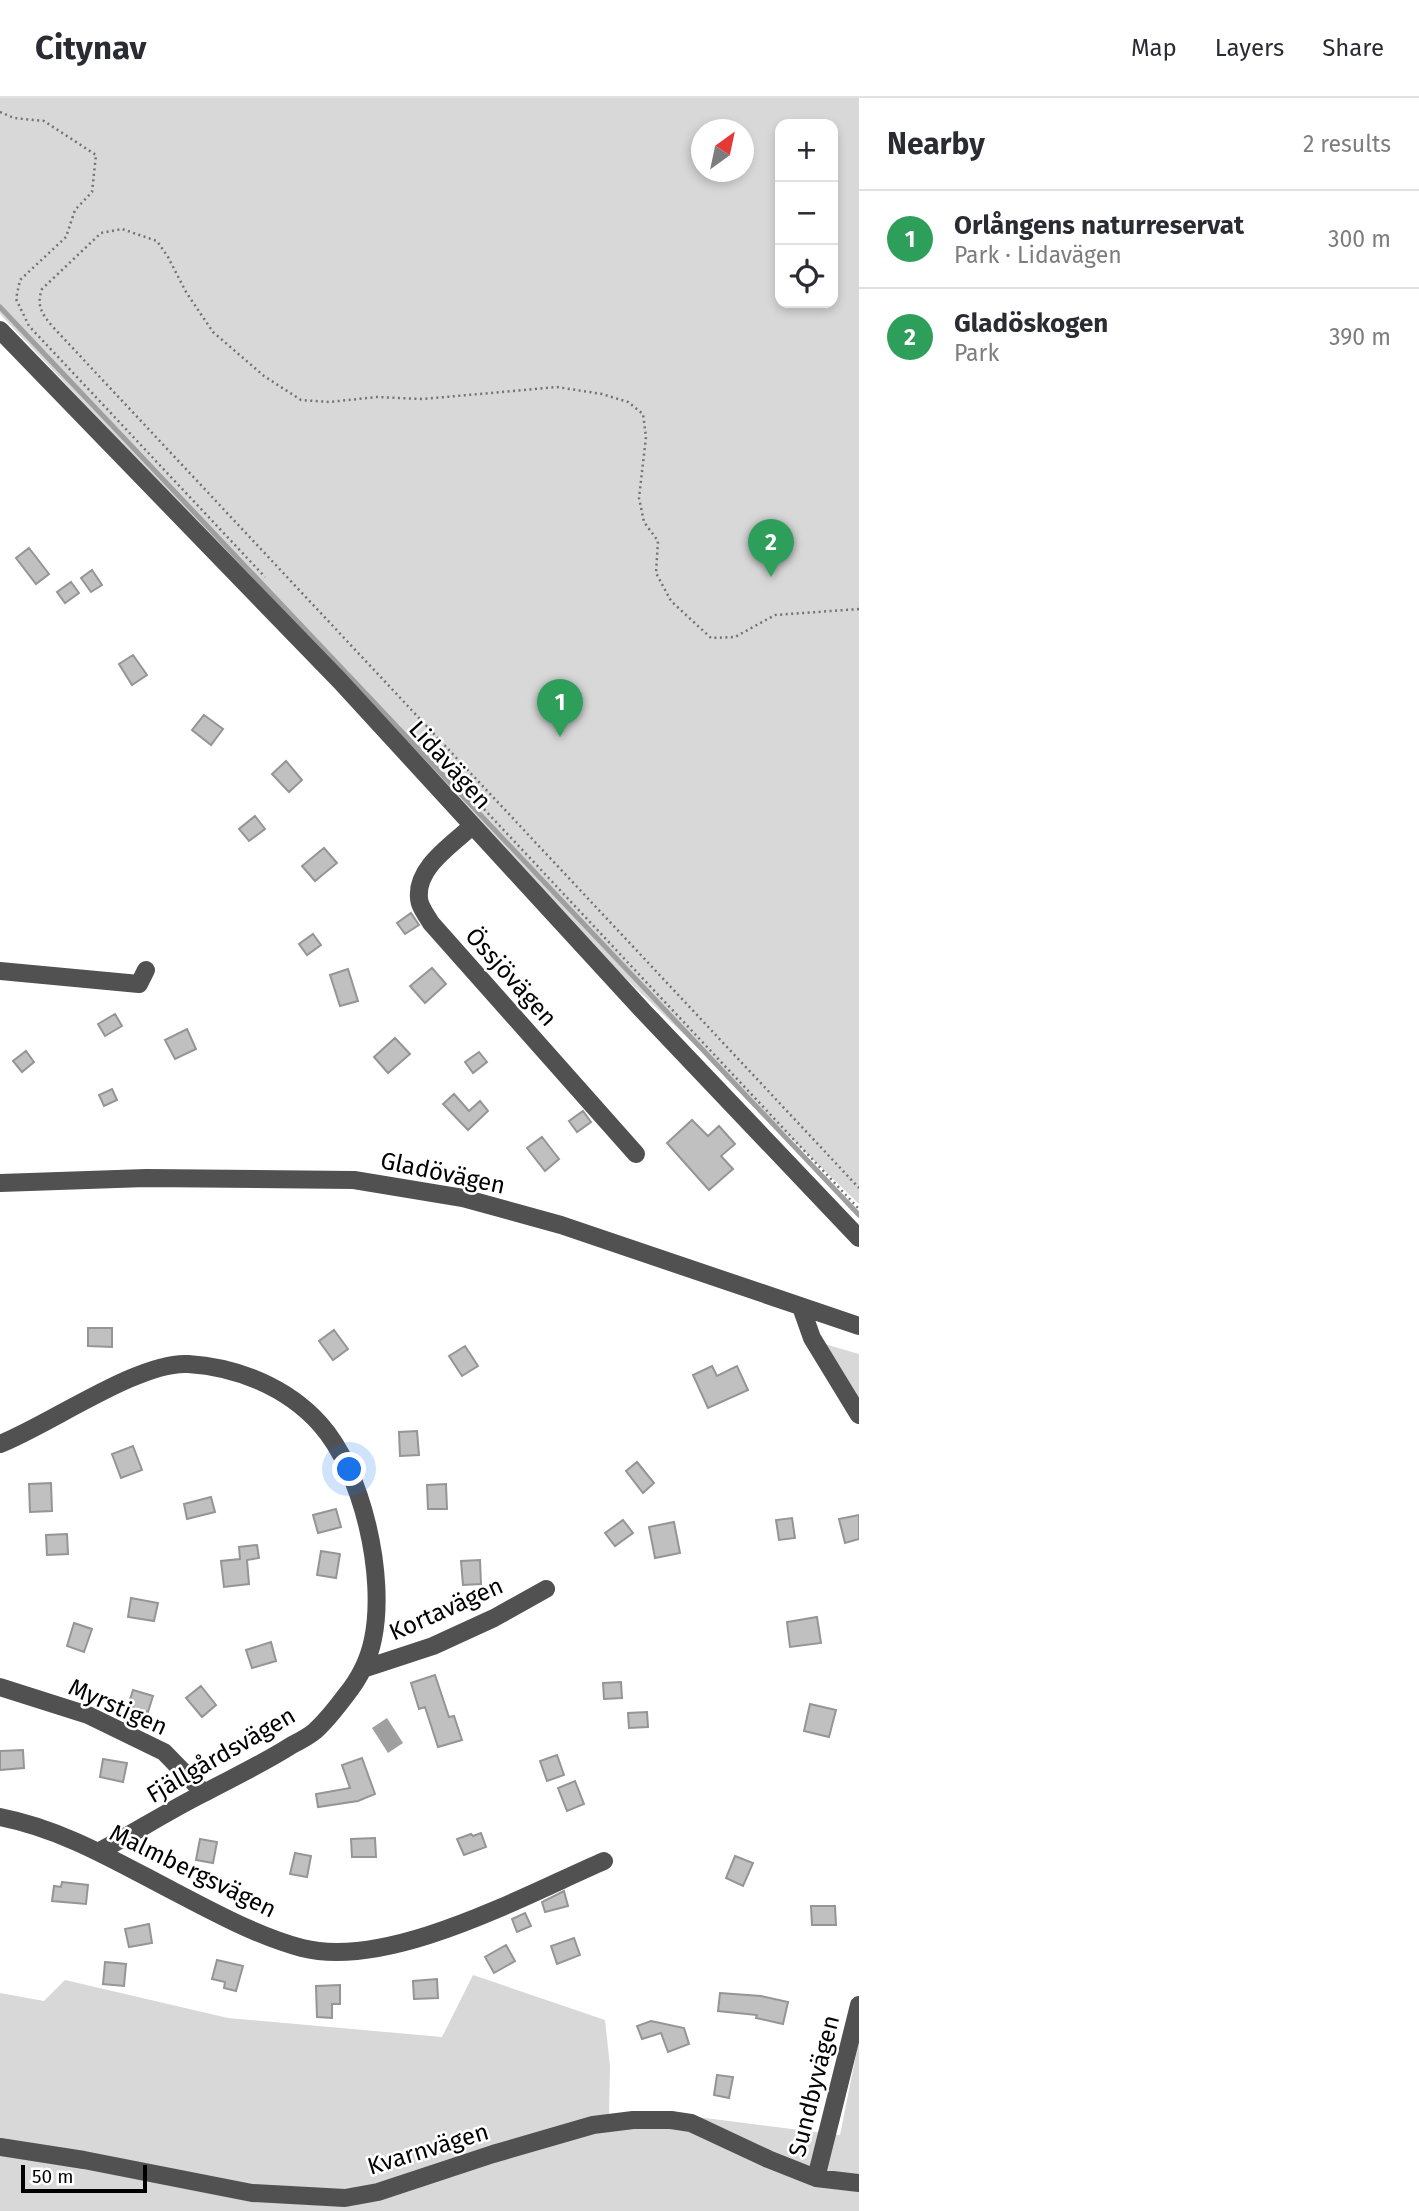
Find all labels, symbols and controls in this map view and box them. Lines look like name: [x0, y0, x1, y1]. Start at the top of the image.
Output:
text: Citynav: [35, 28, 147, 68]
text: Map: [1131, 34, 1177, 62]
text: Layers: [1215, 34, 1284, 62]
text: Share: [1322, 34, 1384, 62]
north arrow: [691, 119, 754, 182]
map controls: [775, 119, 838, 308]
button: +: [775, 119, 838, 182]
text: Nearby: [887, 126, 985, 162]
text: 2 results: [1303, 130, 1391, 158]
button: −: [775, 182, 838, 245]
text: Orlångens naturreservat: [954, 210, 1244, 241]
text: 1: [905, 225, 915, 253]
text: 300 m: [1328, 225, 1391, 253]
text: Park · Lidavägen: [954, 241, 1122, 269]
button: locate: [775, 245, 838, 308]
text: Gladöskogen: [954, 308, 1108, 339]
text: 2: [904, 323, 916, 351]
text: 390 m: [1329, 323, 1391, 351]
text: Park: [954, 339, 999, 367]
pin: 2: [748, 519, 794, 577]
pin: 1: [537, 679, 583, 737]
street label: Lidavägen: [403, 715, 497, 815]
street label: Össjövägen: [459, 922, 563, 1032]
street label: Gladövägen: [378, 1146, 508, 1200]
your location: [332, 1452, 366, 1486]
street label: Kortavägen: [385, 1571, 507, 1647]
street label: Myrstigen: [64, 1673, 172, 1741]
street label: Fjällgårdsvägen: [142, 1701, 300, 1809]
street label: Malmbergsvägen: [105, 1819, 281, 1923]
street label: Sundbyvägen: [783, 2012, 845, 2160]
street label: Kvarnvägen: [364, 2117, 492, 2181]
scale bar: [21, 2162, 147, 2194]
text: 50 m: [32, 2165, 73, 2188]

